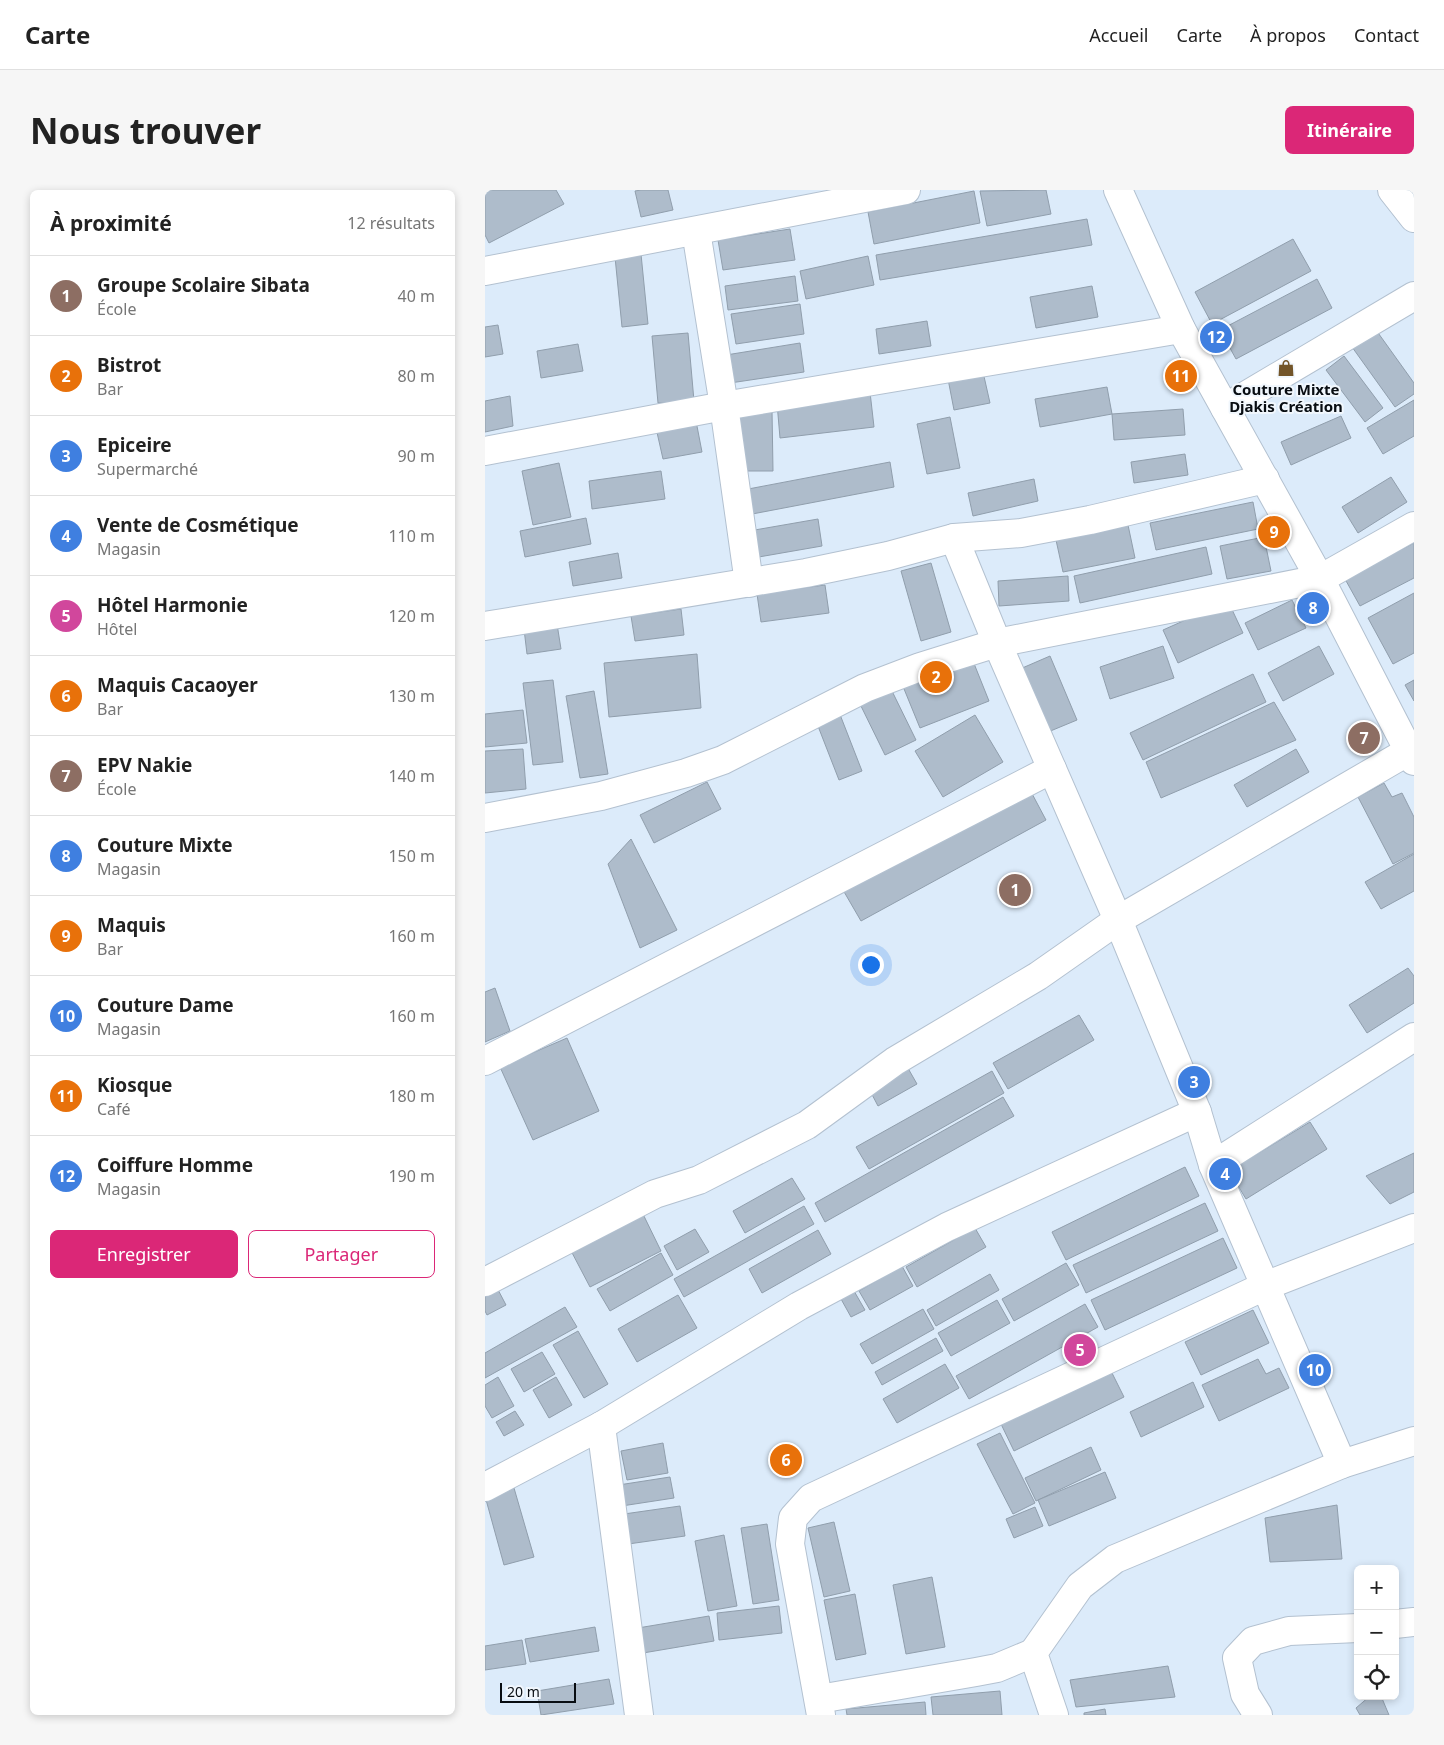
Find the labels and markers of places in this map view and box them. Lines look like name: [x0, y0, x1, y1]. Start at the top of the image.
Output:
pin: 12: [1200, 318, 1232, 356]
pin: 11: [1165, 357, 1197, 395]
shop icon: Couture Mixte Djakis Création: [1276, 358, 1296, 378]
place label: Couture Mixte Djakis Création: [1229, 379, 1343, 416]
pin: 9: [1258, 513, 1290, 551]
pin: 8: [1297, 589, 1329, 627]
pin: 2: [920, 658, 952, 696]
pin: 7: [1348, 719, 1380, 757]
pin: 1: [999, 871, 1031, 909]
pin: 3: [1178, 1063, 1210, 1101]
pin: 4: [1209, 1155, 1241, 1193]
pin: 5: [1064, 1331, 1096, 1369]
pin: 10: [1299, 1351, 1331, 1389]
pin: 6: [770, 1441, 802, 1479]

